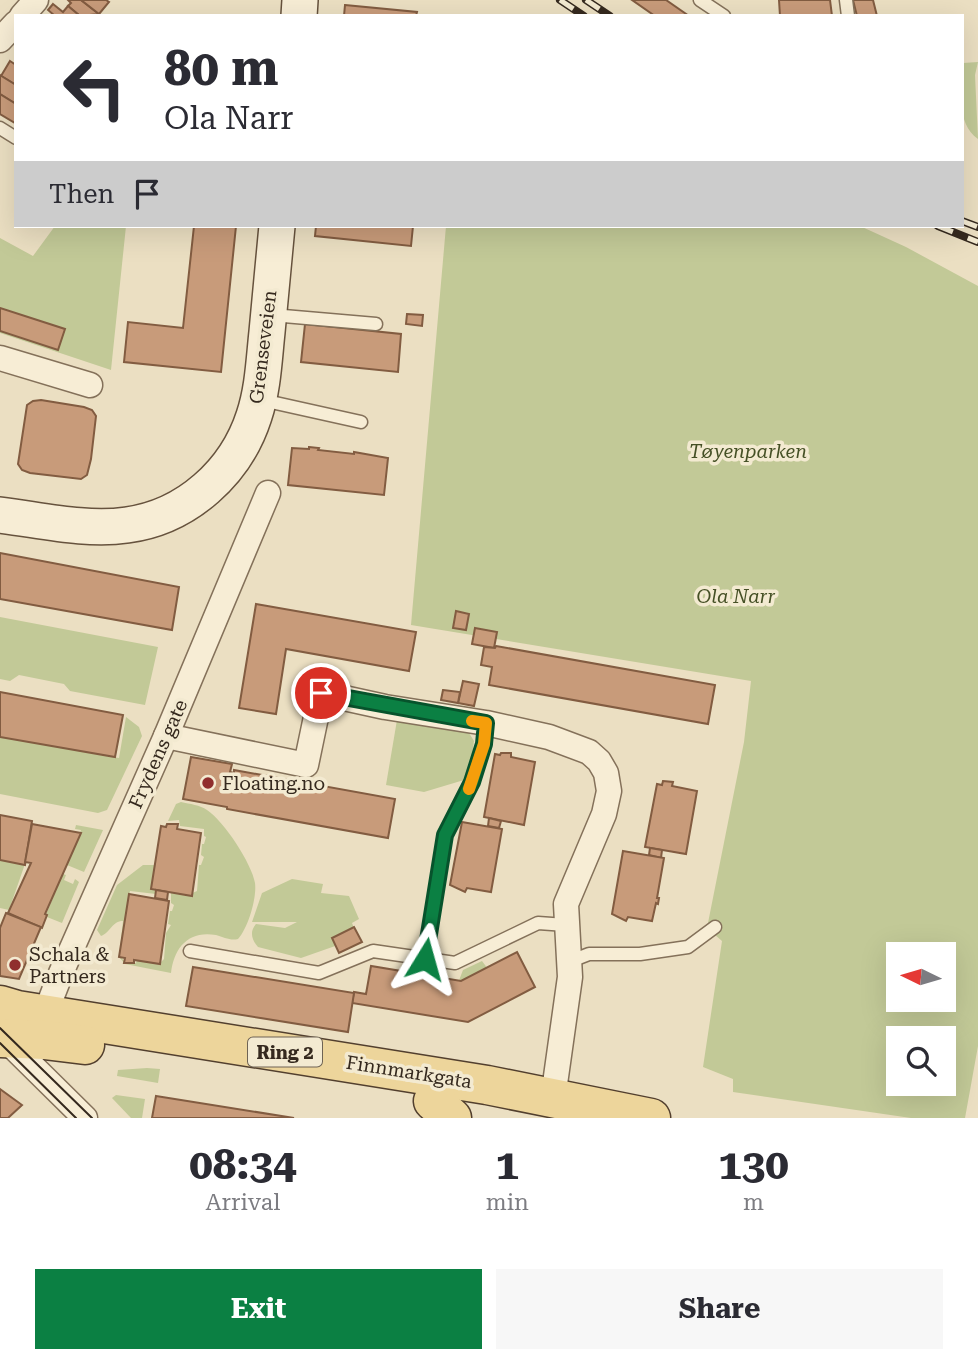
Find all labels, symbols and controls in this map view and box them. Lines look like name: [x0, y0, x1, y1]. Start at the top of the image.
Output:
text: 80 m: [164, 40, 279, 97]
icon: left: [49, 42, 140, 133]
text: Ola Narr: [164, 99, 294, 137]
icon: arrive: [128, 175, 166, 213]
text: Then: [49, 179, 114, 209]
street label: Grenseveien: [245, 289, 281, 405]
park label: Tøyenparken: [689, 440, 807, 463]
park label: Ola Narr: [696, 585, 776, 608]
pin: [291, 663, 351, 723]
icon: arrive: [302, 674, 340, 712]
street label: Frydens gate: [124, 696, 192, 812]
place label: Floating.no: [222, 772, 325, 795]
marker: Floating.no: [200, 775, 216, 791]
position arrow: [388, 922, 462, 996]
north arrow: [886, 942, 956, 1012]
map controls: [886, 942, 956, 1096]
place label: Schala & Partners: [29, 943, 109, 988]
marker: Schala & Partners: [7, 957, 23, 973]
button: search: [886, 1026, 956, 1096]
road number: Ring 2: [248, 1037, 322, 1066]
street label: Finnmarkgata: [344, 1051, 474, 1093]
text: 08:34: [189, 1140, 296, 1189]
text: 1: [496, 1140, 519, 1189]
text: 130: [718, 1140, 789, 1189]
text: Arrival: [205, 1189, 280, 1216]
text: min: [486, 1189, 529, 1216]
text: m: [743, 1189, 764, 1216]
button: Exit: [35, 1269, 482, 1349]
button: Share: [496, 1269, 943, 1349]

